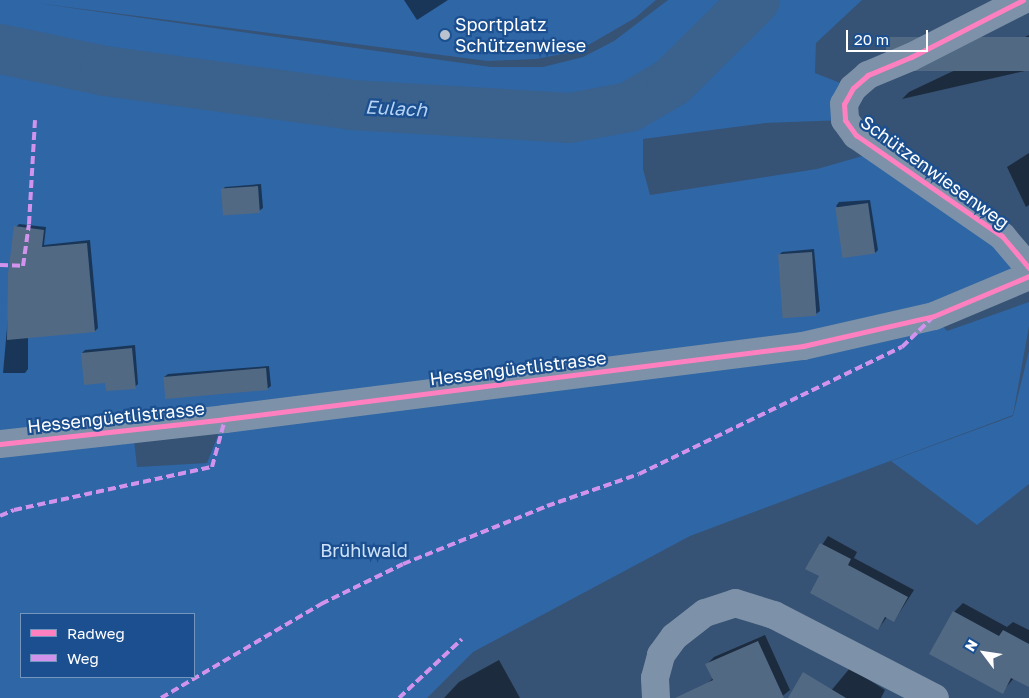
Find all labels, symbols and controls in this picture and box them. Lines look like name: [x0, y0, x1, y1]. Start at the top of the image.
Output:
place label: Sportplatz Schützenwiese: [455, 14, 586, 56]
scale bar: [849, 20, 932, 52]
marker: Sportplatz Schützenwiese: [439, 29, 451, 41]
text: 20 m: [854, 30, 889, 48]
water label: Eulach: [364, 95, 428, 121]
street label: Schützenwiesenweg: [857, 111, 1013, 233]
street label: Hessengüetlistrasse: [428, 346, 608, 390]
street label: Hessengüetlistrasse: [26, 397, 206, 437]
park label: Brühlwald: [320, 539, 408, 561]
legend: [20, 613, 195, 678]
text: Radweg: [67, 624, 125, 642]
north arrow: [959, 628, 1009, 678]
text: N: [961, 636, 981, 654]
text: Weg: [67, 649, 99, 667]

